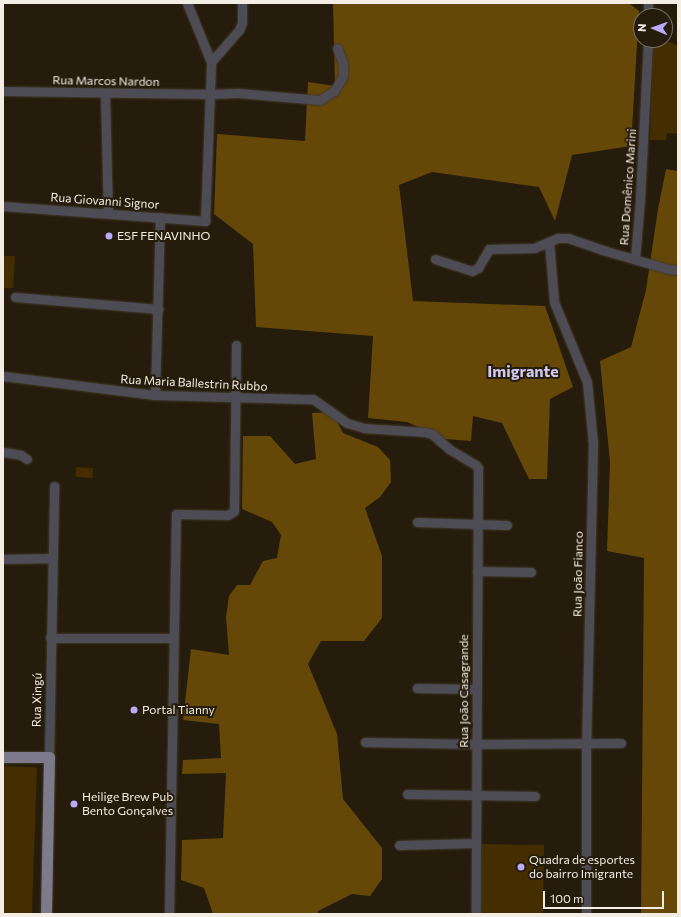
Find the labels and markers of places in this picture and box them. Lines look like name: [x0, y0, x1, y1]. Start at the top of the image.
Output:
place label: ESF FENAVINHO: [117, 229, 210, 243]
marker: ESF FENAVINHO: [104, 231, 114, 241]
place label: Portal Tianny: [142, 703, 215, 717]
marker: Portal Tianny: [129, 705, 139, 715]
place label: Heilige Brew Pub Bento Gonçalves: [82, 790, 173, 818]
marker: Heilige Brew Pub Bento Gonçalves: [69, 799, 79, 809]
place label: Quadra de esportes do bairro Imigrante: [529, 853, 635, 881]
marker: Quadra de esportes do bairro Imigrante: [516, 862, 526, 872]

